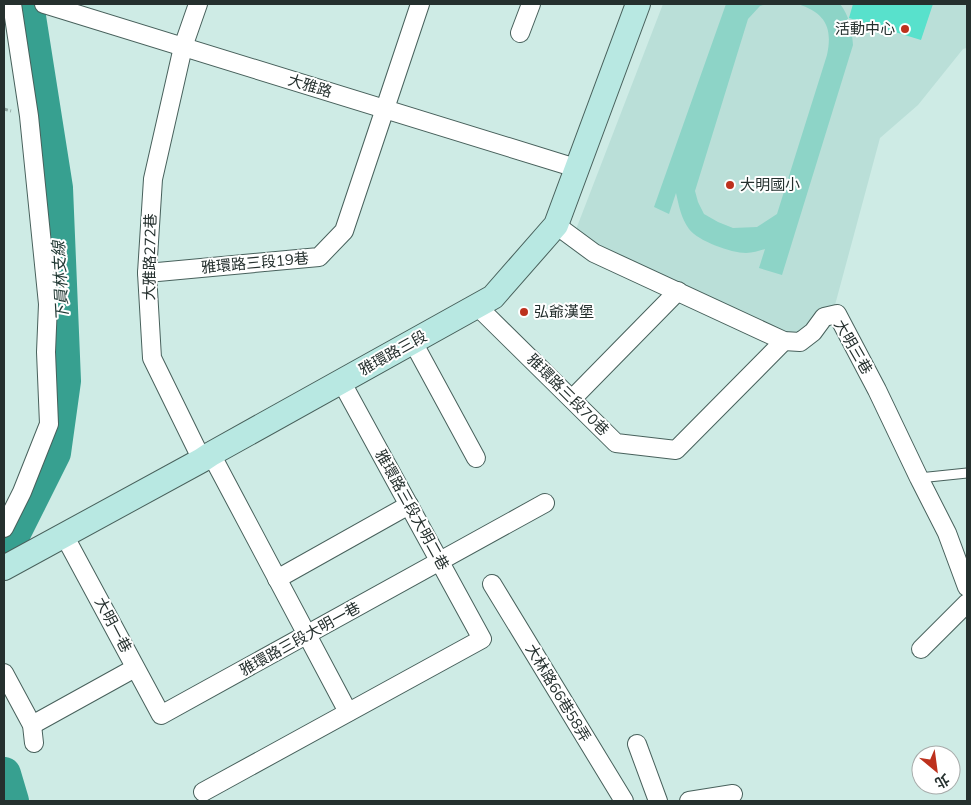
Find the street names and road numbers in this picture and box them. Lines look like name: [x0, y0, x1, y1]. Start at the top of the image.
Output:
street label: 大雅路: [286, 70, 334, 101]
street label: 大雅路272巷: [139, 213, 160, 301]
street label: 雅環路三段19巷: [200, 248, 310, 277]
street label: 大明三巷: [830, 316, 877, 377]
street label: 雅環路三段: [355, 326, 430, 379]
street label: 雅環路三段70巷: [523, 350, 613, 440]
street label: 雅環路三段大明二巷: [371, 446, 453, 573]
street label: 大明一巷: [91, 594, 136, 656]
street label: 雅環路三段大明一巷: [236, 598, 363, 680]
street label: 大林路66巷58弄: [522, 640, 595, 745]

